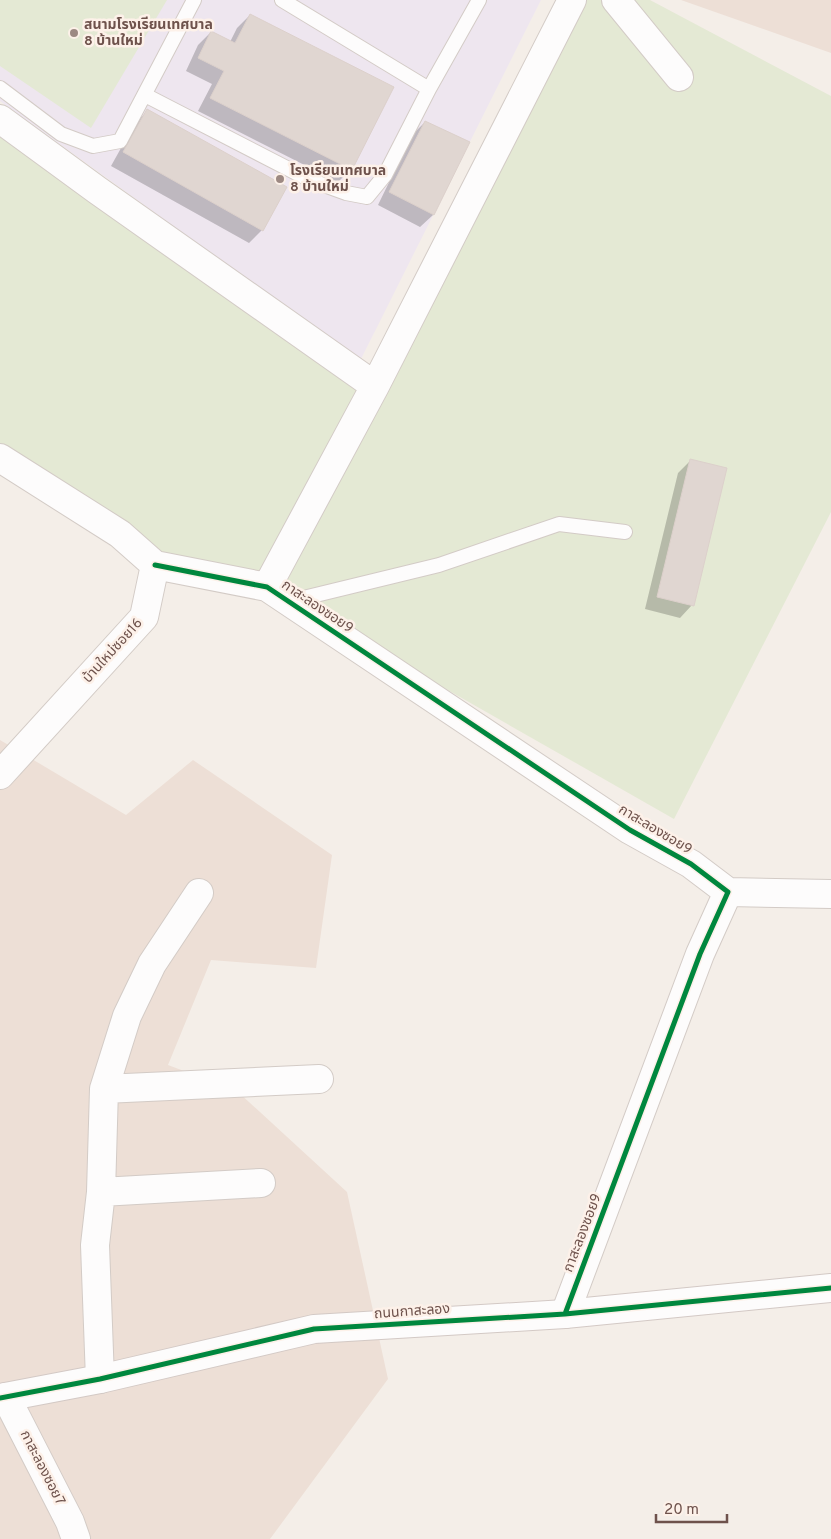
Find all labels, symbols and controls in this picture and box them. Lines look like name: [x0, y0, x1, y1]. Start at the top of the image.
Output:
place label: สนามโรงเรียนเทศบาล 8 บ้านใหม่: [84, 16, 213, 50]
marker: สนามโรงเรียนเทศบาล 8 บ้านใหม่: [68, 27, 80, 39]
place label: โรงเรียนเทศบาล 8 บ้านใหม่: [290, 162, 386, 196]
marker: โรงเรียนเทศบาล 8 บ้านใหม่: [274, 173, 286, 185]
street label: กาสะลองซอย9: [278, 577, 356, 637]
street label: บ้านใหม่ซอย16: [79, 614, 147, 687]
street label: กาสะลองซอย9: [615, 801, 695, 859]
street label: กาสะลองซอย9: [560, 1191, 606, 1275]
street label: ถนนกาสะลอง: [374, 1301, 450, 1323]
street label: กาสะลองซอย7: [16, 1428, 68, 1508]
scale bar: [656, 1492, 727, 1524]
text: 20 m: [664, 1501, 699, 1520]

